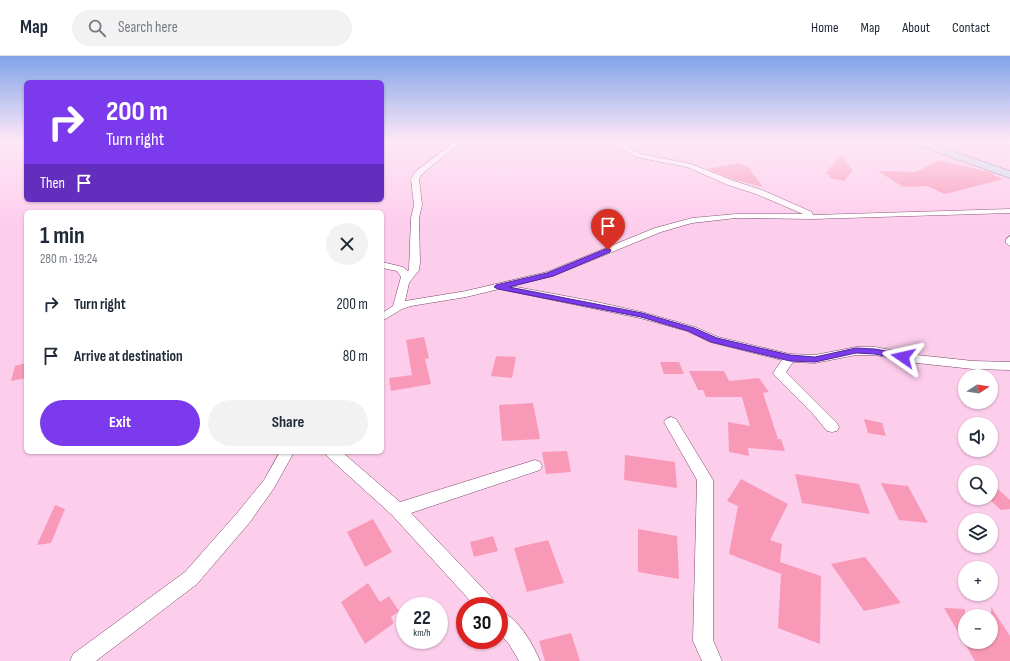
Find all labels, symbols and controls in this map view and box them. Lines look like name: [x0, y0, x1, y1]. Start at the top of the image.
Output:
search box: [72, 10, 352, 46]
text: Map: [20, 16, 48, 39]
icon: search: [86, 17, 108, 39]
text: Search here: [118, 18, 178, 37]
text: Home: [811, 19, 839, 36]
text: Map: [861, 19, 880, 36]
text: About: [902, 19, 930, 36]
text: Contact: [952, 19, 990, 36]
text: 200 m: [106, 95, 168, 128]
icon: right: [40, 96, 92, 148]
text: Turn right: [106, 129, 164, 150]
icon: arrive: [73, 172, 95, 194]
text: Then: [40, 174, 65, 193]
pin: [591, 209, 625, 250]
icon: arrive: [597, 215, 619, 237]
text: 1 min: [40, 221, 85, 250]
button: close: [326, 223, 368, 265]
text: 280 m · 19:24: [40, 251, 97, 267]
icon: right: [40, 293, 62, 315]
text: Turn right: [74, 295, 126, 314]
text: 200 m: [336, 295, 368, 314]
position arrow: [882, 336, 924, 378]
icon: arrive: [40, 345, 62, 367]
text: Arrive at destination: [74, 347, 183, 366]
text: 80 m: [343, 347, 368, 366]
north arrow: [958, 369, 998, 409]
map controls: [958, 369, 998, 649]
button: Exit: [40, 400, 200, 446]
button: Share: [208, 400, 368, 446]
button: sound: [958, 417, 998, 457]
button: search: [958, 465, 998, 505]
button: layers: [958, 513, 998, 553]
button: +: [958, 561, 998, 601]
speed limit sign: 30: [456, 597, 508, 649]
text: 22: [413, 606, 431, 630]
button: −: [958, 609, 998, 649]
text: km/h: [413, 627, 431, 639]

